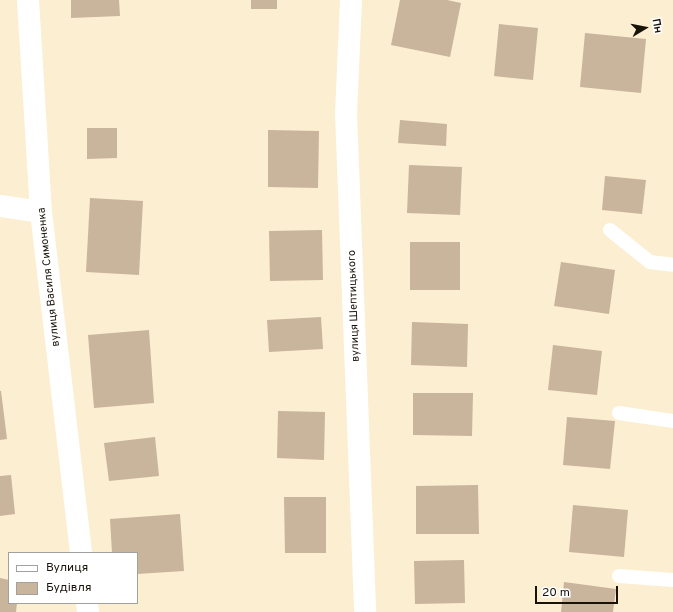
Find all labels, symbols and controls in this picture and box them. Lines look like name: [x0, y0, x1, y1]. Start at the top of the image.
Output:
north arrow: [625, 8, 665, 48]
text: Пн: [649, 17, 665, 34]
street label: вулиця Василя Симоненка: [35, 207, 63, 347]
street label: вулиця Шептицького: [345, 250, 363, 362]
legend: [8, 552, 138, 604]
text: Вулиця: [46, 560, 88, 576]
scale bar: [537, 578, 620, 604]
text: Будівля: [46, 580, 92, 596]
text: 20 m: [542, 585, 570, 601]

